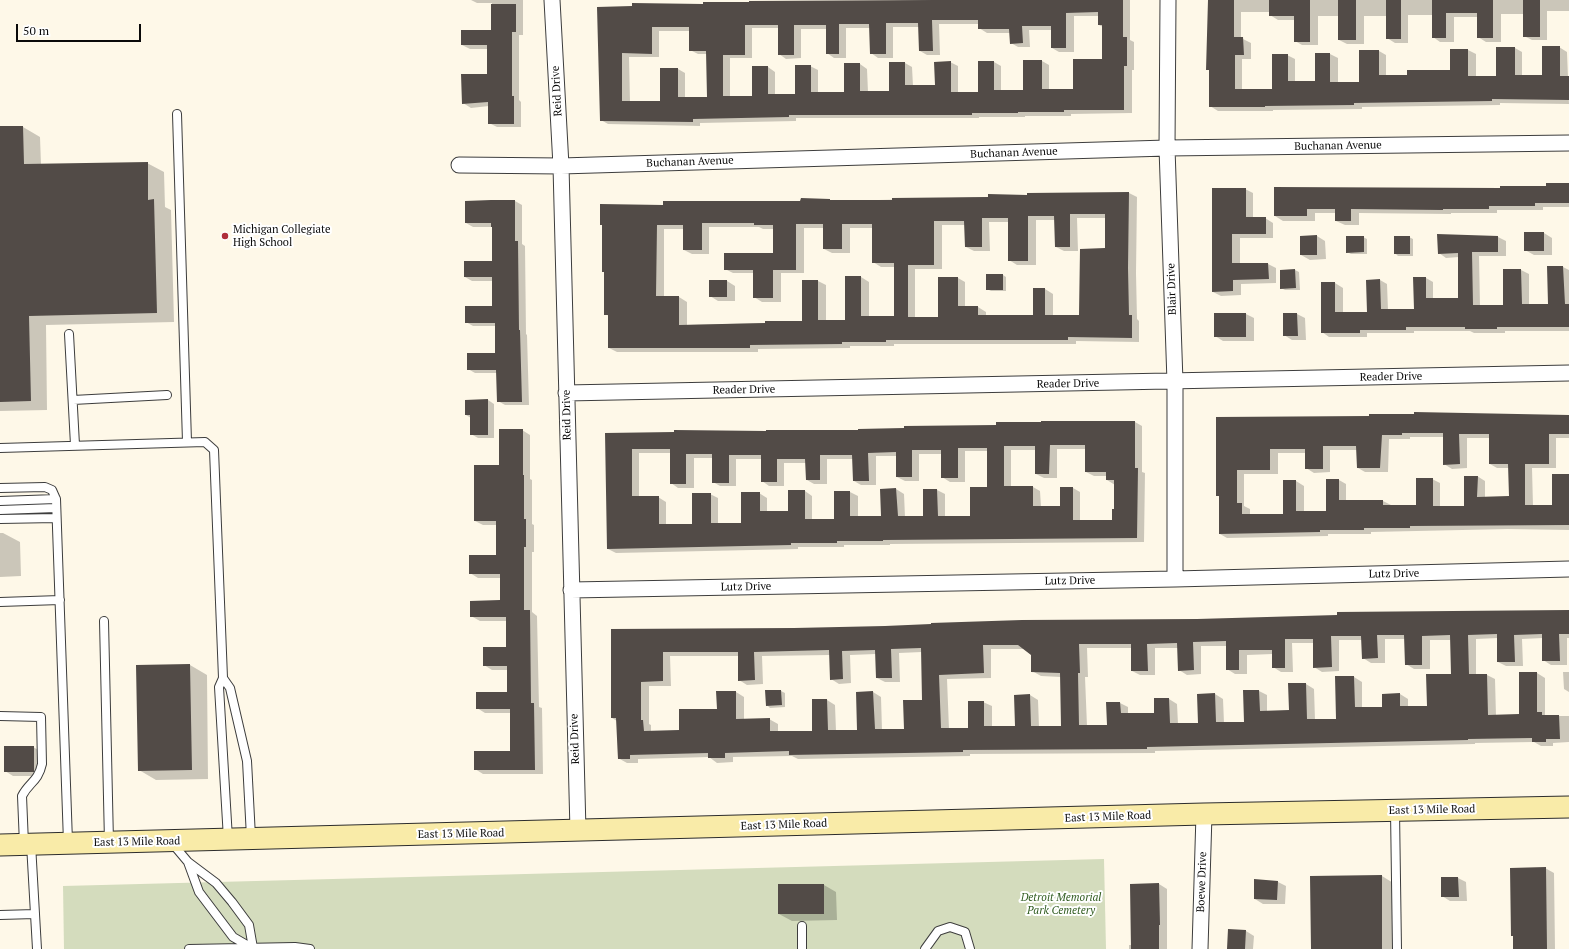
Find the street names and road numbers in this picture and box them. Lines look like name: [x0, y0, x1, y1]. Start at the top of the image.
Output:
street label: Reid Drive: [549, 65, 565, 117]
street label: Buchanan Avenue: [1294, 139, 1382, 153]
street label: Buchanan Avenue: [970, 145, 1058, 161]
street label: Buchanan Avenue: [646, 154, 734, 170]
street label: Blair Drive: [1164, 263, 1180, 315]
street label: Reader Drive: [1360, 370, 1422, 384]
street label: Reader Drive: [1037, 377, 1099, 391]
street label: Reader Drive: [713, 383, 775, 397]
street label: Reid Drive: [560, 390, 574, 440]
street label: Lutz Drive: [1369, 567, 1419, 581]
street label: Lutz Drive: [1045, 574, 1095, 588]
street label: Lutz Drive: [721, 580, 771, 594]
street label: Reid Drive: [568, 713, 582, 765]
street label: East 13 Mile Road: [1389, 803, 1475, 817]
street label: East 13 Mile Road: [1064, 809, 1152, 825]
street label: East 13 Mile Road: [740, 817, 828, 833]
street label: East 13 Mile Road: [418, 827, 504, 841]
street label: East 13 Mile Road: [94, 835, 180, 849]
street label: Boewe Drive: [1194, 851, 1210, 913]

